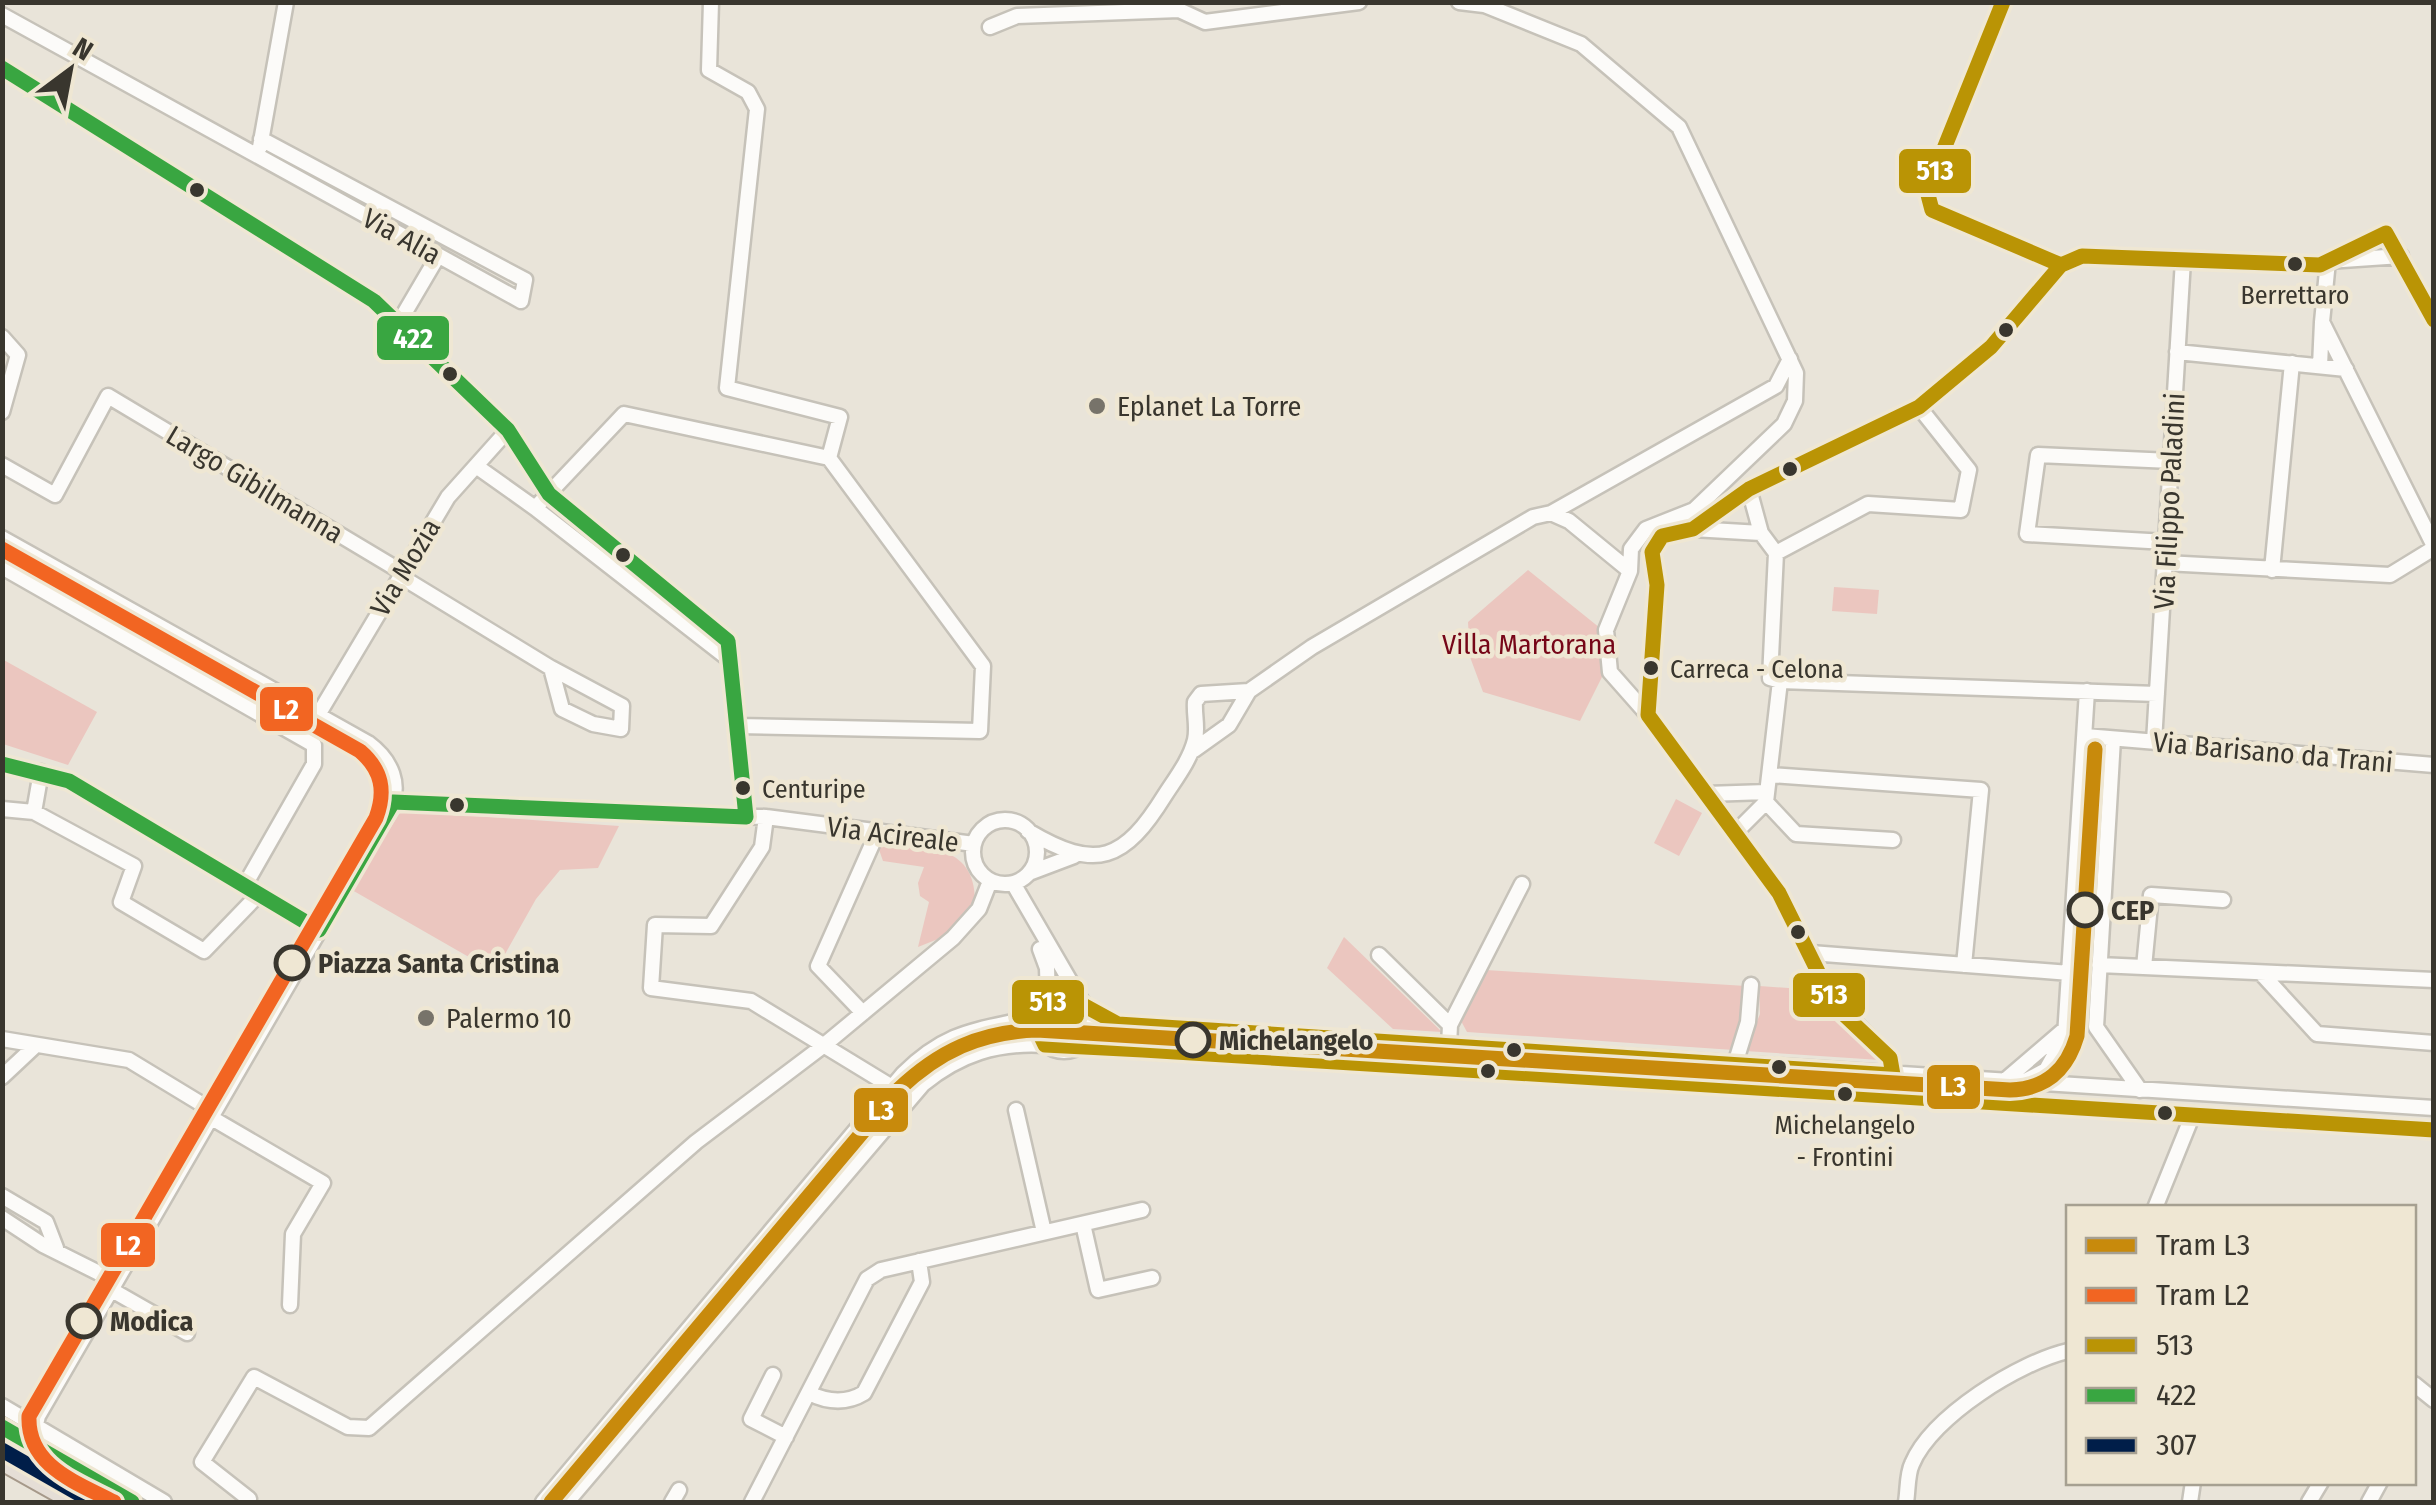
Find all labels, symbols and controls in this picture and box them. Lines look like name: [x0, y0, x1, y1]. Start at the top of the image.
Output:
north arrow: [20, 20, 120, 120]
text: N: [67, 31, 99, 68]
line badge: 513: [1897, 147, 1973, 195]
text: 513: [1916, 154, 1954, 187]
unlabelled marker: [187, 180, 207, 200]
street label: Via Alia: [357, 202, 447, 271]
marker: Berrettaro: [2285, 254, 2305, 274]
place label: Berrettaro: [2241, 280, 2349, 311]
line badge: 422: [375, 314, 451, 362]
unlabelled marker: [1996, 320, 2016, 340]
text: 422: [393, 322, 433, 355]
unlabelled marker: [440, 364, 460, 384]
place label: Eplanet La Torre: [1117, 390, 1301, 423]
street label: Via Filippo Paladini: [2147, 392, 2192, 610]
marker: Eplanet La Torre: [1086, 395, 1108, 417]
street label: Largo Gibilmanna: [160, 419, 349, 550]
unlabelled marker: [1780, 459, 1800, 479]
street label: Via Mozia: [364, 513, 447, 622]
unlabelled marker: [613, 545, 633, 565]
park label: Villa Martorana: [1442, 628, 1616, 661]
place label: Carreca - Celona: [1670, 654, 1844, 685]
marker: Carreca - Celona: [1641, 658, 1661, 678]
line badge: L2: [258, 685, 315, 733]
text: L2: [273, 693, 299, 726]
street label: Via Barisano da Trani: [2152, 726, 2394, 779]
place label: Centuripe: [762, 774, 866, 805]
marker: Centuripe: [733, 778, 753, 798]
unlabelled marker: [447, 795, 467, 815]
street label: Via Acireale: [825, 810, 961, 859]
marker: CEP: [2068, 893, 2102, 927]
place label: CEP: [2111, 894, 2154, 927]
unlabelled marker: [1788, 922, 1808, 942]
marker: Piazza Santa Cristina: [275, 946, 309, 980]
place label: Piazza Santa Cristina: [318, 947, 560, 980]
line badge: 513: [1791, 971, 1867, 1019]
line badge: 513: [1010, 978, 1086, 1026]
text: 513: [1810, 978, 1848, 1011]
text: 513: [1029, 985, 1067, 1018]
place label: Palermo 10: [446, 1002, 572, 1035]
marker: Palermo 10: [415, 1007, 437, 1029]
marker: Michelangelo: [1176, 1023, 1210, 1057]
place label: Michelangelo: [1219, 1024, 1374, 1057]
unlabelled marker: [1504, 1040, 1524, 1060]
unlabelled marker: [1769, 1057, 1789, 1077]
unlabelled marker: [1478, 1061, 1498, 1081]
line badge: L3: [1925, 1063, 1982, 1111]
text: L3: [1940, 1070, 1966, 1103]
marker: Michelangelo - Frontini: [1835, 1084, 1855, 1104]
line badge: L3: [852, 1086, 910, 1134]
text: L3: [868, 1094, 894, 1127]
unlabelled marker: [2155, 1103, 2175, 1123]
place label: Michelangelo - Frontini: [1775, 1110, 1915, 1173]
legend: [2066, 1205, 2416, 1485]
line badge: L2: [99, 1221, 157, 1269]
text: Tram L3: [2156, 1227, 2250, 1263]
text: L2: [115, 1229, 141, 1262]
text: Tram L2: [2156, 1277, 2250, 1313]
marker: Modica: [67, 1304, 101, 1338]
place label: Modica: [110, 1305, 194, 1338]
text: 513: [2156, 1327, 2194, 1363]
text: 422: [2156, 1377, 2197, 1413]
text: 307: [2156, 1427, 2197, 1463]

